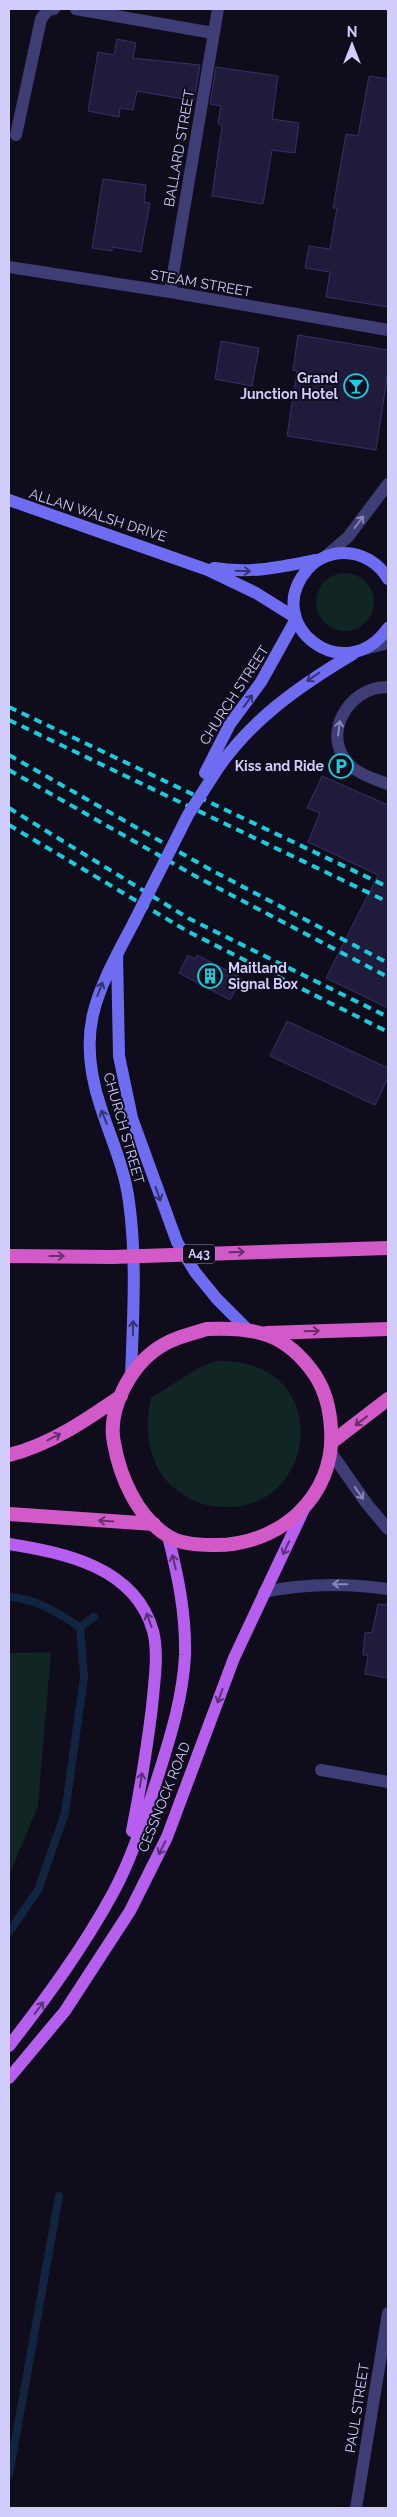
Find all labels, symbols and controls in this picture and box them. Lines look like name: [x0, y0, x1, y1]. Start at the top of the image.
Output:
north arrow: [327, 20, 377, 70]
text: N: [347, 24, 357, 40]
street label: BALLARD STREET: [161, 88, 197, 208]
street label: STEAM STREET: [149, 266, 253, 300]
place label: Grand Junction Hotel: [240, 370, 339, 402]
bar icon: Grand Junction Hotel: [343, 373, 369, 399]
street label: ALLAN WALSH DRIVE: [27, 485, 169, 545]
one-way arrow: [354, 515, 364, 529]
one-way arrow: [234, 566, 251, 576]
street label: CHURCH STREET: [196, 642, 272, 748]
one-way arrow: [306, 672, 320, 682]
one-way arrow: [242, 695, 253, 708]
one-way arrow: [334, 720, 344, 736]
parking icon: Kiss and Ride: [328, 753, 354, 779]
place label: Kiss and Ride: [235, 758, 325, 774]
place label: Maitland Signal Box: [228, 960, 299, 992]
building icon: Maitland Signal Box: [197, 963, 223, 989]
one-way arrow: [96, 982, 105, 997]
street label: CHURCH STREET: [100, 1071, 148, 1186]
one-way arrow: [99, 1110, 108, 1125]
one-way arrow: [154, 1186, 163, 1201]
road number: A43: [183, 1244, 215, 1264]
one-way arrow: [229, 1248, 245, 1257]
one-way arrow: [49, 1251, 65, 1261]
one-way arrow: [128, 1320, 137, 1336]
one-way arrow: [304, 1327, 320, 1336]
one-way arrow: [354, 1416, 368, 1426]
one-way arrow: [46, 1432, 61, 1441]
one-way arrow: [354, 1486, 364, 1500]
one-way arrow: [98, 1517, 114, 1526]
one-way arrow: [281, 1540, 290, 1555]
one-way arrow: [169, 1554, 178, 1570]
one-way arrow: [332, 1580, 348, 1589]
one-way arrow: [144, 1612, 153, 1628]
one-way arrow: [215, 1688, 224, 1703]
street label: CESSNOCK ROAD: [135, 1740, 193, 1854]
one-way arrow: [136, 1773, 146, 1789]
one-way arrow: [157, 1840, 166, 1855]
one-way arrow: [34, 2001, 44, 2015]
street label: PAUL STREET: [342, 2361, 372, 2454]

